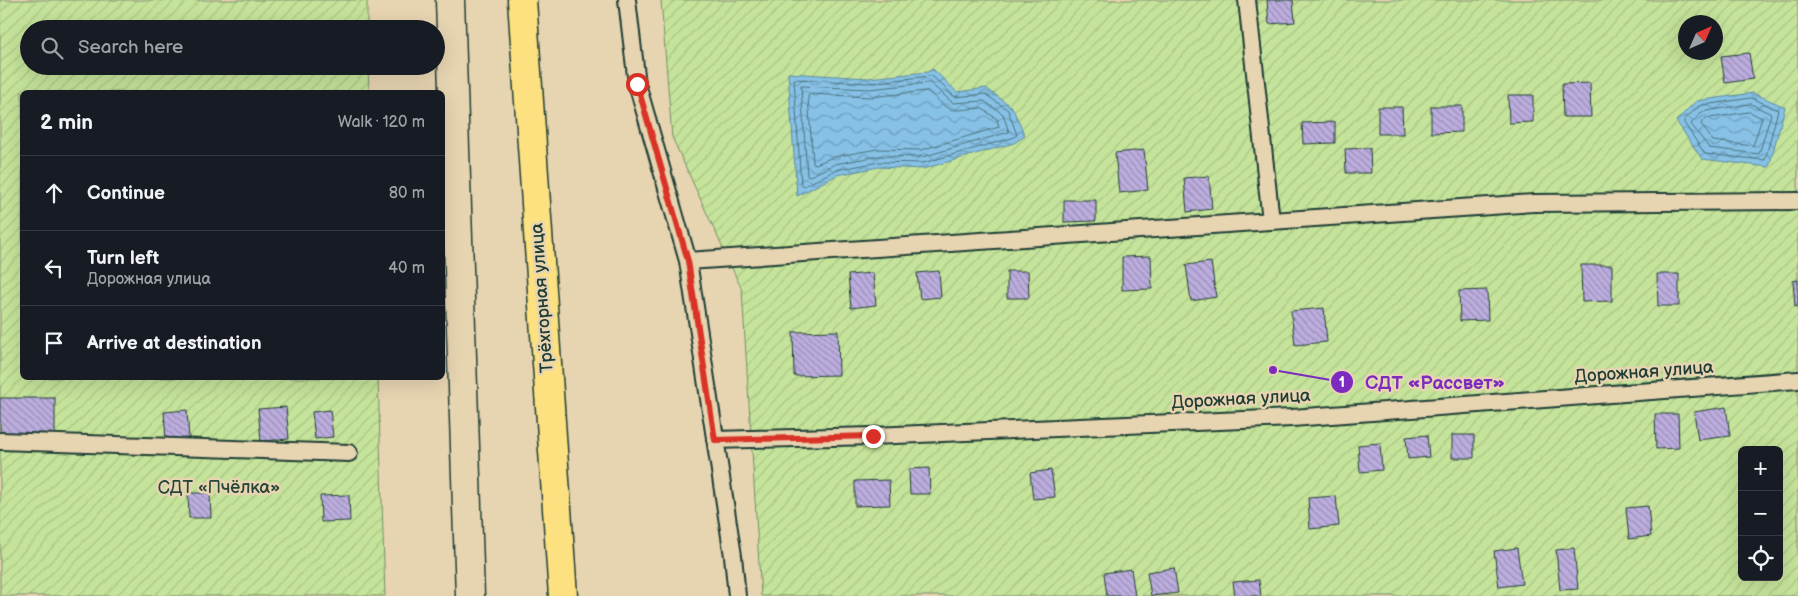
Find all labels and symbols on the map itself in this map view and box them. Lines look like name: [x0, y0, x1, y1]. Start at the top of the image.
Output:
north arrow: [1678, 15, 1723, 60]
route start: [626, 73, 649, 96]
street label: Трёхгорная улица: [526, 222, 558, 374]
street label: Дорожная улица: [1574, 357, 1715, 387]
callout: СДТ «Рассвет»: [1330, 365, 1515, 399]
text: СДТ «Рассвет»: [1365, 372, 1505, 395]
text: 1: [1339, 373, 1345, 392]
street label: Дорожная улица: [1171, 385, 1312, 413]
route end: [862, 425, 885, 448]
park label: СДТ «Пчёлка»: [158, 477, 280, 498]

